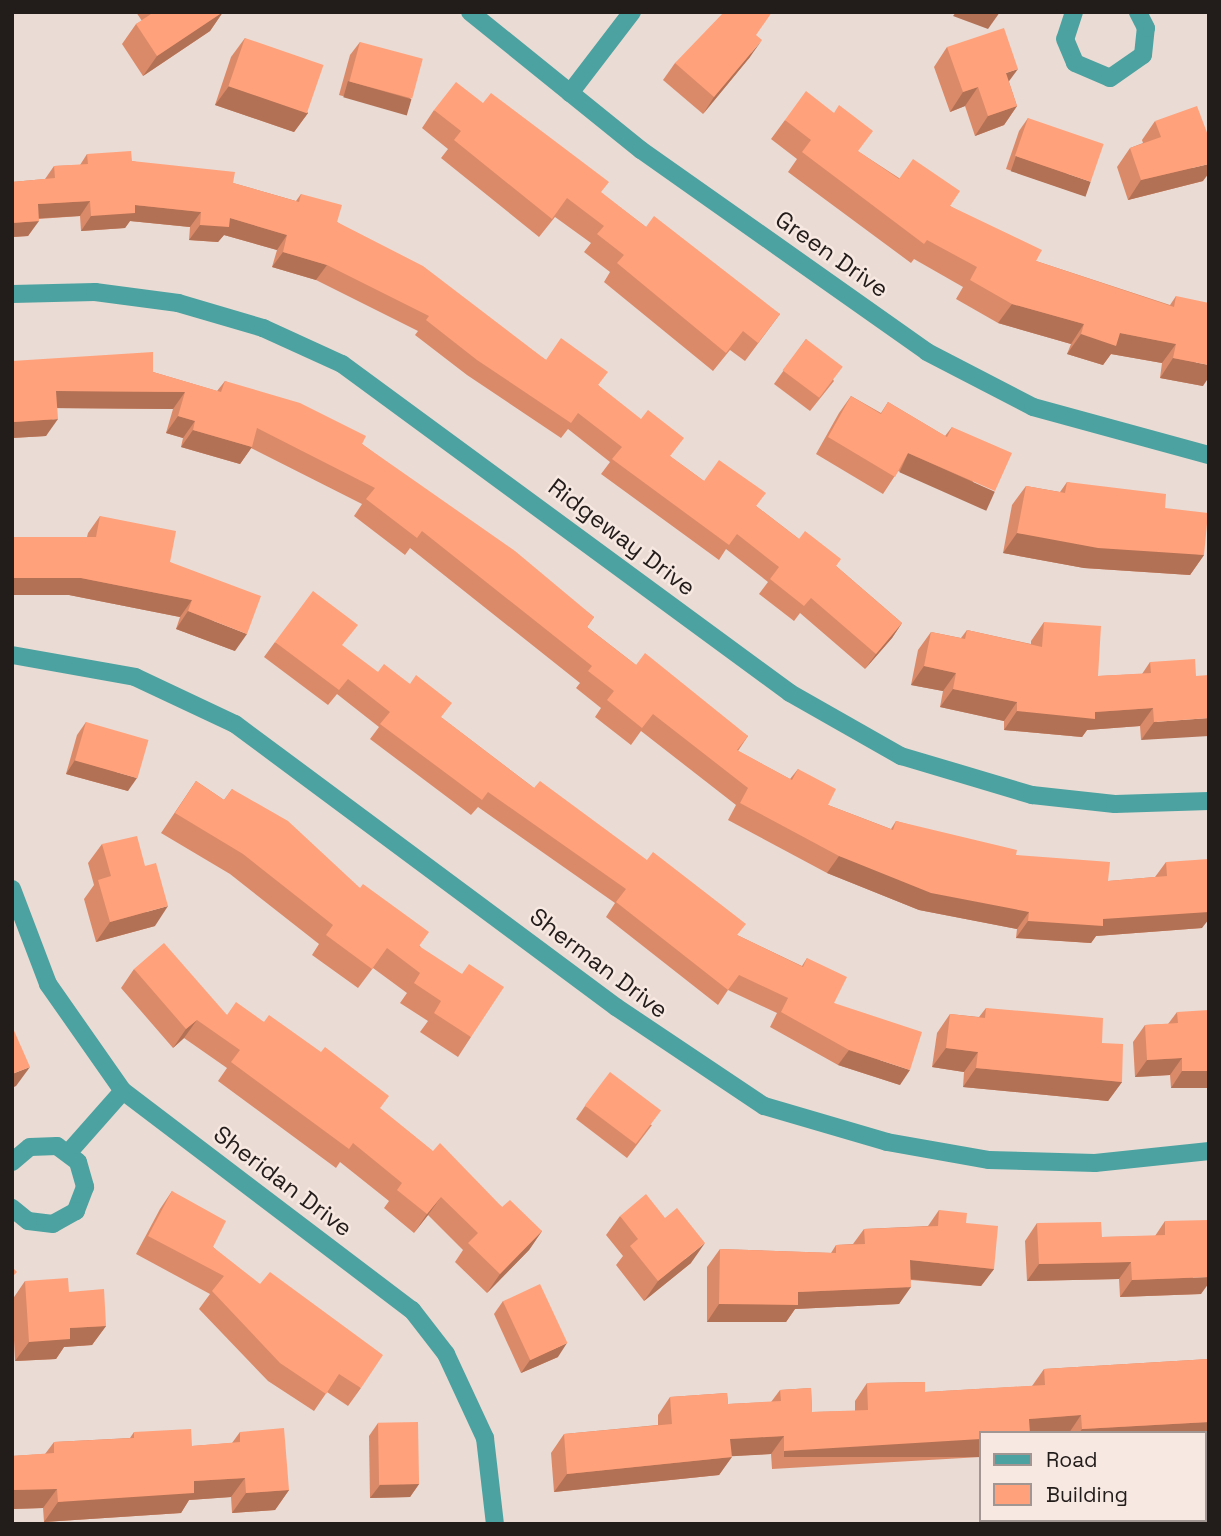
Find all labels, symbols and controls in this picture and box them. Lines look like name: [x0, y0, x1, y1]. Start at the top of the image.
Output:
street label: Green Drive: [770, 205, 894, 303]
street label: Ridgeway Drive: [543, 472, 701, 602]
street label: Sherman Drive: [524, 902, 674, 1024]
street label: Sheridan Drive: [208, 1119, 358, 1243]
legend: [979, 1431, 1207, 1522]
text: Road: [1046, 1446, 1098, 1473]
text: Building: [1046, 1481, 1128, 1508]

